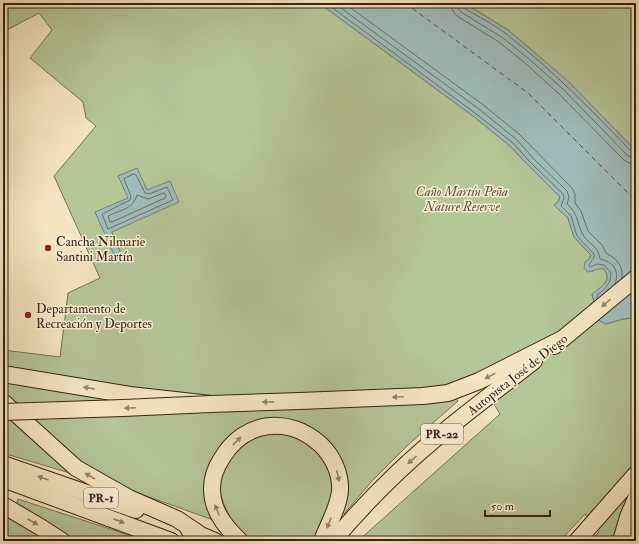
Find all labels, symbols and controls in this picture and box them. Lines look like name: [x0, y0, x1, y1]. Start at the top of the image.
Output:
park label: Caño Martín Peña Nature Reserve: [416, 184, 508, 215]
place label: Cancha Nilmarie Santini Martín: [56, 234, 146, 265]
marker: Cancha Nilmarie Santini Martín: [43, 243, 53, 253]
one-way arrow: [601, 298, 611, 307]
place label: Departamento de Recreación y Deportes: [36, 301, 153, 333]
marker: Departamento de Recreación y Deportes: [23, 310, 33, 320]
street label: Autopista José de Diego: [464, 331, 571, 420]
one-way arrow: [484, 372, 496, 379]
one-way arrow: [83, 385, 95, 391]
one-way arrow: [391, 394, 404, 400]
one-way arrow: [261, 399, 274, 405]
one-way arrow: [124, 404, 136, 411]
road number: PR-22: [421, 424, 463, 444]
one-way arrow: [232, 436, 242, 445]
one-way arrow: [407, 455, 417, 464]
one-way arrow: [335, 470, 341, 482]
one-way arrow: [84, 472, 96, 479]
one-way arrow: [37, 475, 49, 481]
road number: PR-1: [84, 488, 118, 508]
scale bar: [485, 492, 550, 518]
text: 50 m: [491, 499, 515, 514]
one-way arrow: [214, 505, 220, 516]
one-way arrow: [326, 517, 332, 529]
one-way arrow: [113, 518, 125, 524]
one-way arrow: [27, 519, 39, 526]

